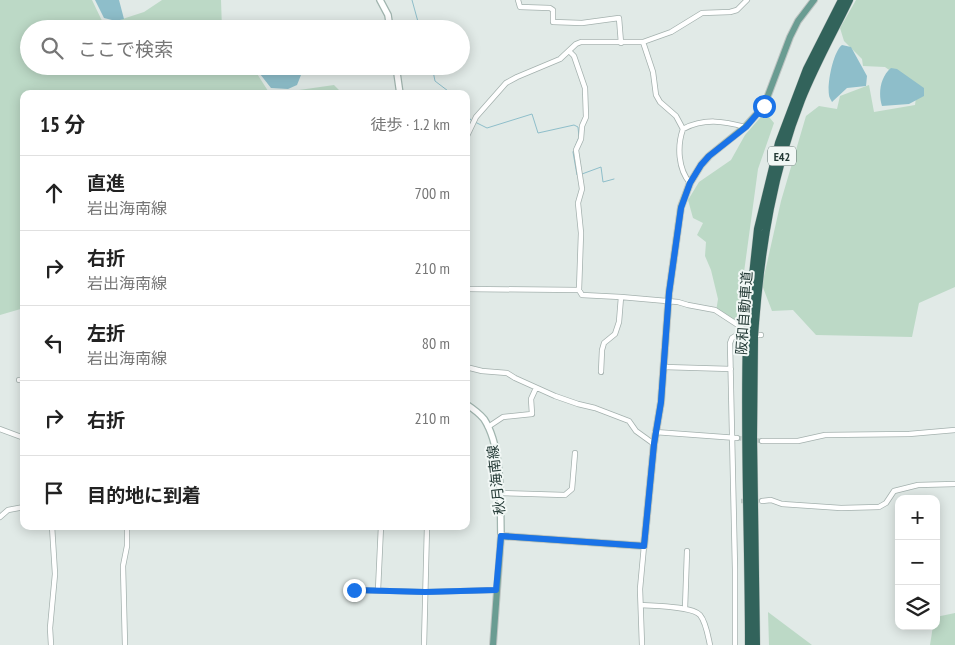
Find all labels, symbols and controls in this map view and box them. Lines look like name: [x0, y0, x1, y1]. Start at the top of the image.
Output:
search box: [20, 20, 470, 75]
icon: search: [38, 34, 66, 62]
text: ここで検索: [78, 37, 173, 61]
route start: [753, 95, 776, 118]
text: 15 分: [40, 111, 85, 138]
text: 徒歩 · 1.2 km: [371, 114, 450, 134]
road number: E42: [768, 146, 796, 166]
text: 直進: [87, 171, 125, 195]
icon: ahead: [40, 179, 68, 207]
text: 700 m: [415, 183, 450, 203]
text: 岩出海南線: [87, 198, 167, 218]
text: 右折: [87, 246, 125, 270]
icon: right: [40, 254, 68, 282]
text: 210 m: [415, 258, 450, 278]
street label: 阪和自動車道: [732, 270, 756, 356]
text: 岩出海南線: [87, 273, 167, 293]
text: 左折: [87, 321, 125, 345]
icon: left: [40, 329, 68, 357]
text: 80 m: [422, 333, 450, 353]
text: 岩出海南線: [87, 348, 167, 368]
icon: right: [40, 404, 68, 432]
text: 右折: [87, 408, 125, 432]
text: 210 m: [415, 408, 450, 428]
street label: 秋月海南線: [483, 444, 509, 516]
icon: arrive: [40, 479, 68, 507]
text: 目的地に到着: [87, 483, 201, 507]
map controls: [895, 495, 940, 630]
button: +: [895, 495, 940, 540]
button: −: [895, 540, 940, 585]
route end: [343, 579, 366, 602]
button: layers: [895, 585, 940, 630]

